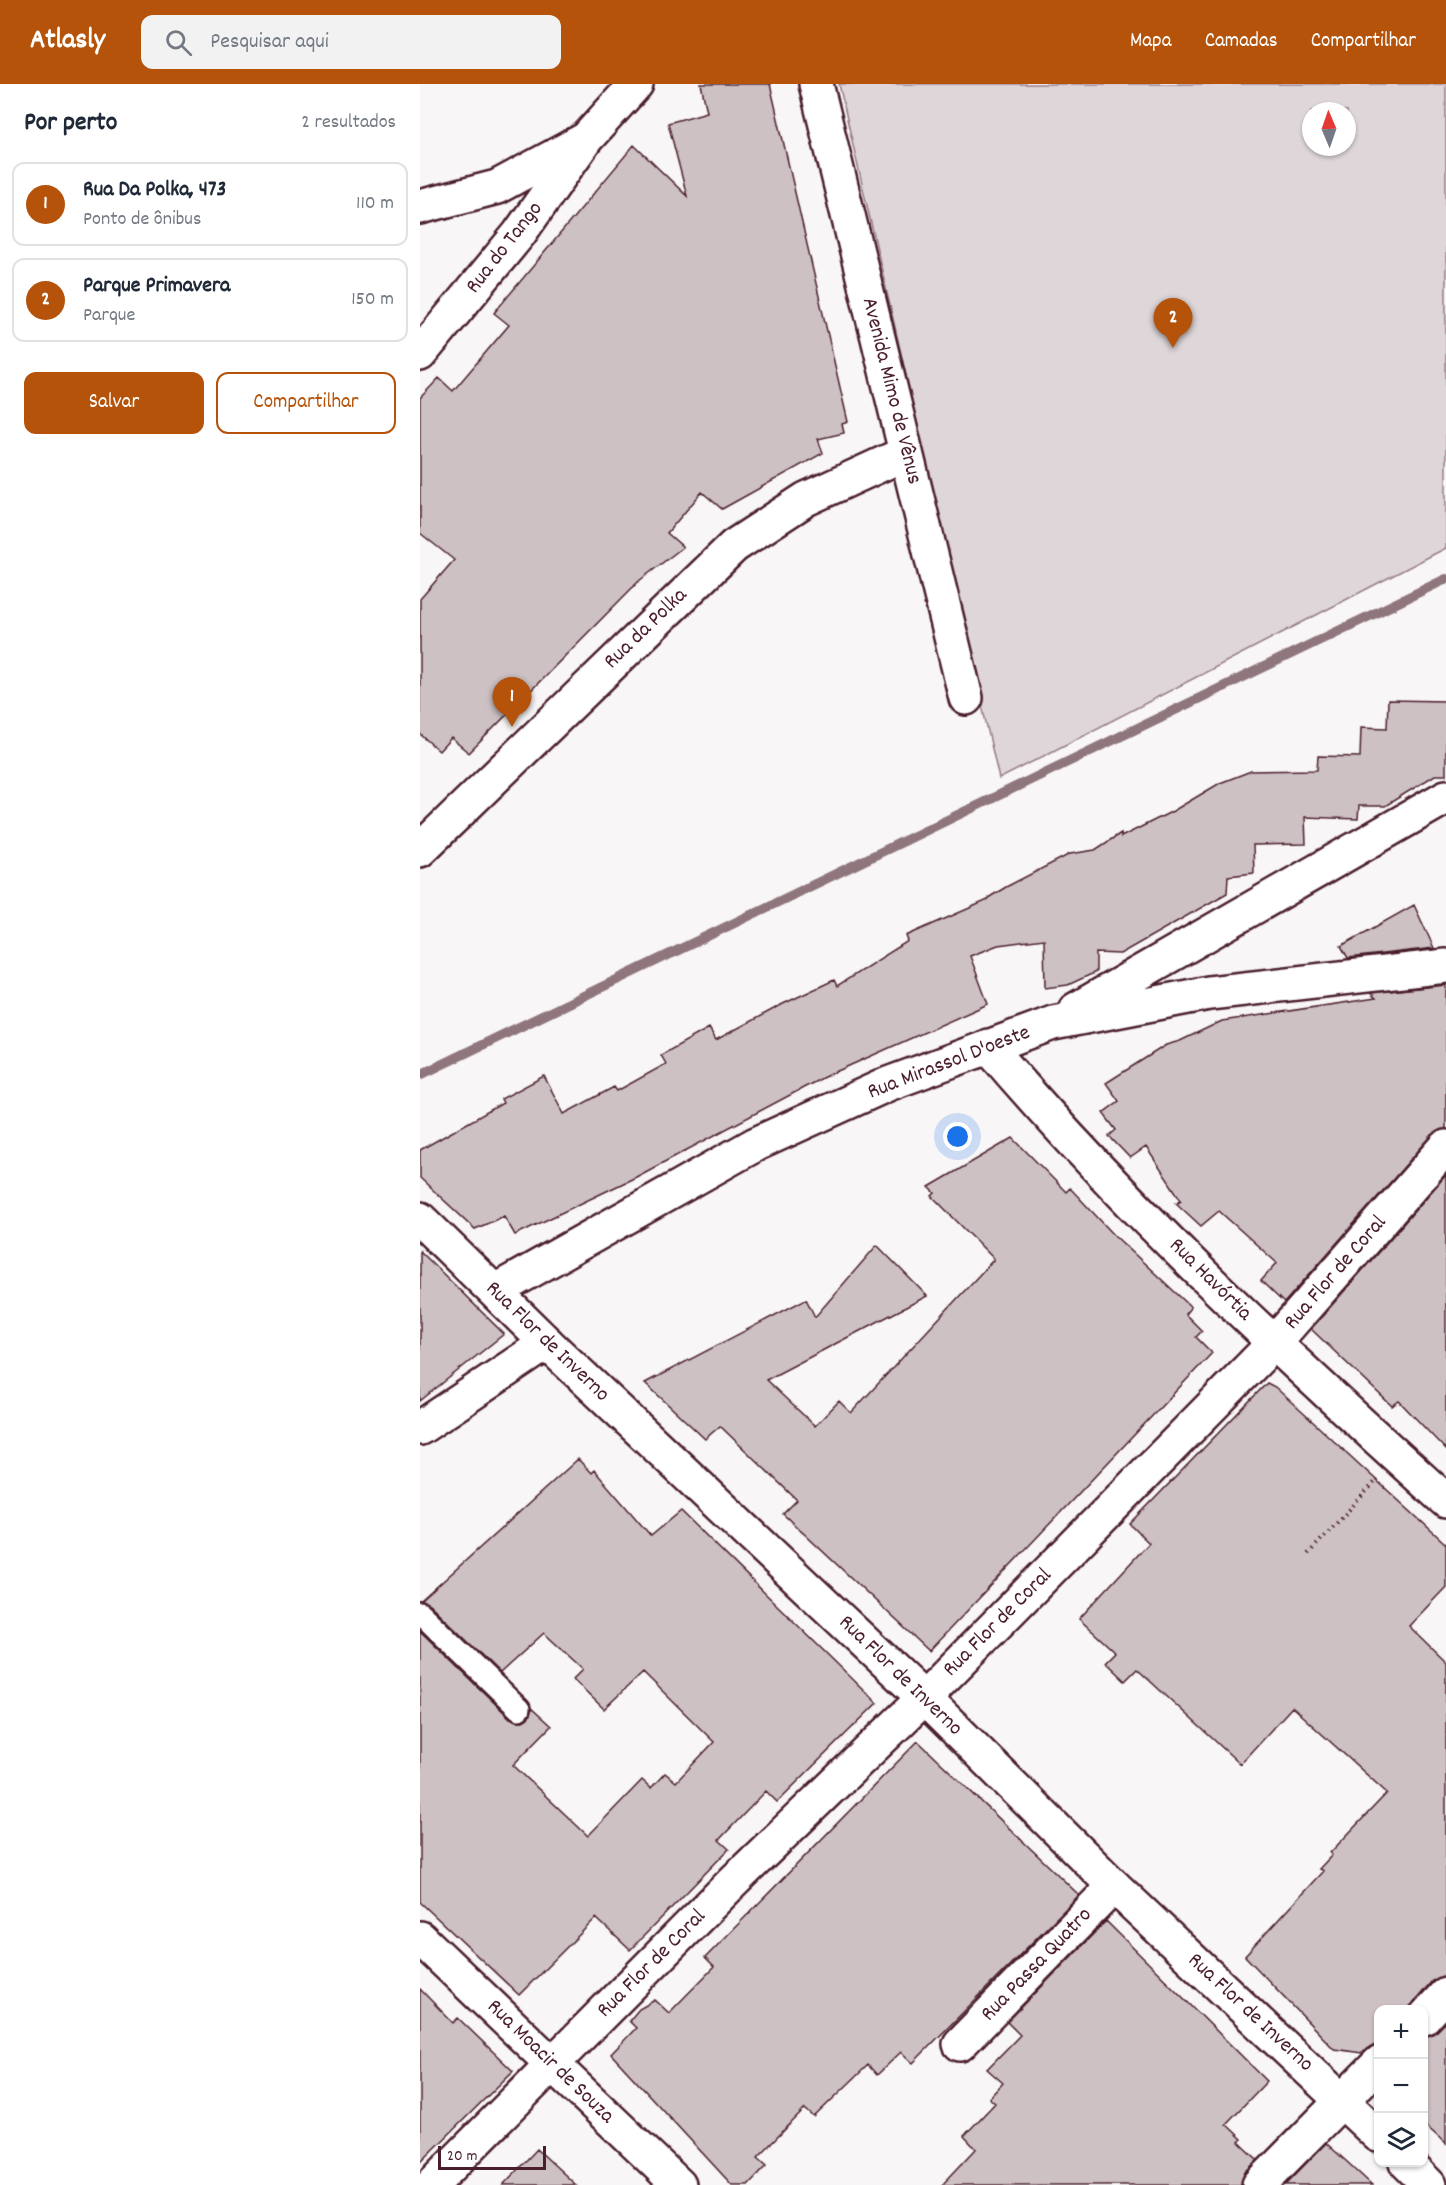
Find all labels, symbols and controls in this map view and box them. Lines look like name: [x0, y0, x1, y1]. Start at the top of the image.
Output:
search box: [141, 15, 561, 69]
text: Atlasly: [30, 22, 105, 62]
icon: search: [162, 26, 195, 59]
text: Pesquisar aqui: [210, 27, 329, 58]
text: Mapa: [1130, 27, 1172, 57]
text: Camadas: [1205, 27, 1278, 57]
text: Compartilhar: [1311, 27, 1416, 57]
north arrow: [1302, 102, 1356, 156]
text: Por perto: [24, 105, 117, 142]
text: 2 resultados: [301, 109, 396, 137]
text: Rua Da Polka, 473: [83, 175, 226, 206]
text: 1: [43, 190, 48, 218]
text: 110 m: [356, 190, 394, 218]
street label: Rua do Tango: [459, 195, 551, 301]
text: Ponto de ônibus: [83, 206, 201, 234]
text: Parque Primavera: [83, 271, 230, 302]
text: 2: [41, 286, 50, 314]
text: 150 m: [351, 286, 394, 314]
street label: Avenida Mimo de Vênus: [853, 294, 929, 488]
pin: 2: [1154, 298, 1192, 348]
text: Parque: [83, 302, 135, 330]
button: Salvar: [24, 372, 204, 434]
button: Compartilhar: [216, 372, 396, 434]
street label: Rua da Polka: [597, 581, 695, 677]
pin: 1: [492, 678, 532, 727]
street label: Rua Mirassol D'oeste: [863, 1018, 1035, 1108]
your location: [943, 1122, 972, 1151]
street label: Rua Flor de Coral: [1277, 1209, 1395, 1337]
street label: Rua Havórtia: [1161, 1231, 1259, 1329]
street label: Rua Flor de Inverno: [478, 1274, 616, 1410]
street label: Rua Flor de Coral: [936, 1561, 1060, 1685]
street label: Rua Flor de Inverno: [831, 1608, 969, 1744]
street label: Rua Passa Quatro: [974, 1901, 1100, 2029]
street label: Rua Flor de Coral: [590, 1902, 714, 2026]
street label: Rua Flor de Inverno: [1180, 1946, 1320, 2080]
street label: Rua Moacir de Souza: [479, 1993, 621, 2132]
map controls: [1374, 2005, 1428, 2167]
button: +: [1374, 2005, 1428, 2059]
button: −: [1374, 2059, 1428, 2113]
button: layers: [1374, 2113, 1428, 2167]
scale bar: [438, 2143, 546, 2170]
text: 20 m: [447, 2145, 477, 2168]

